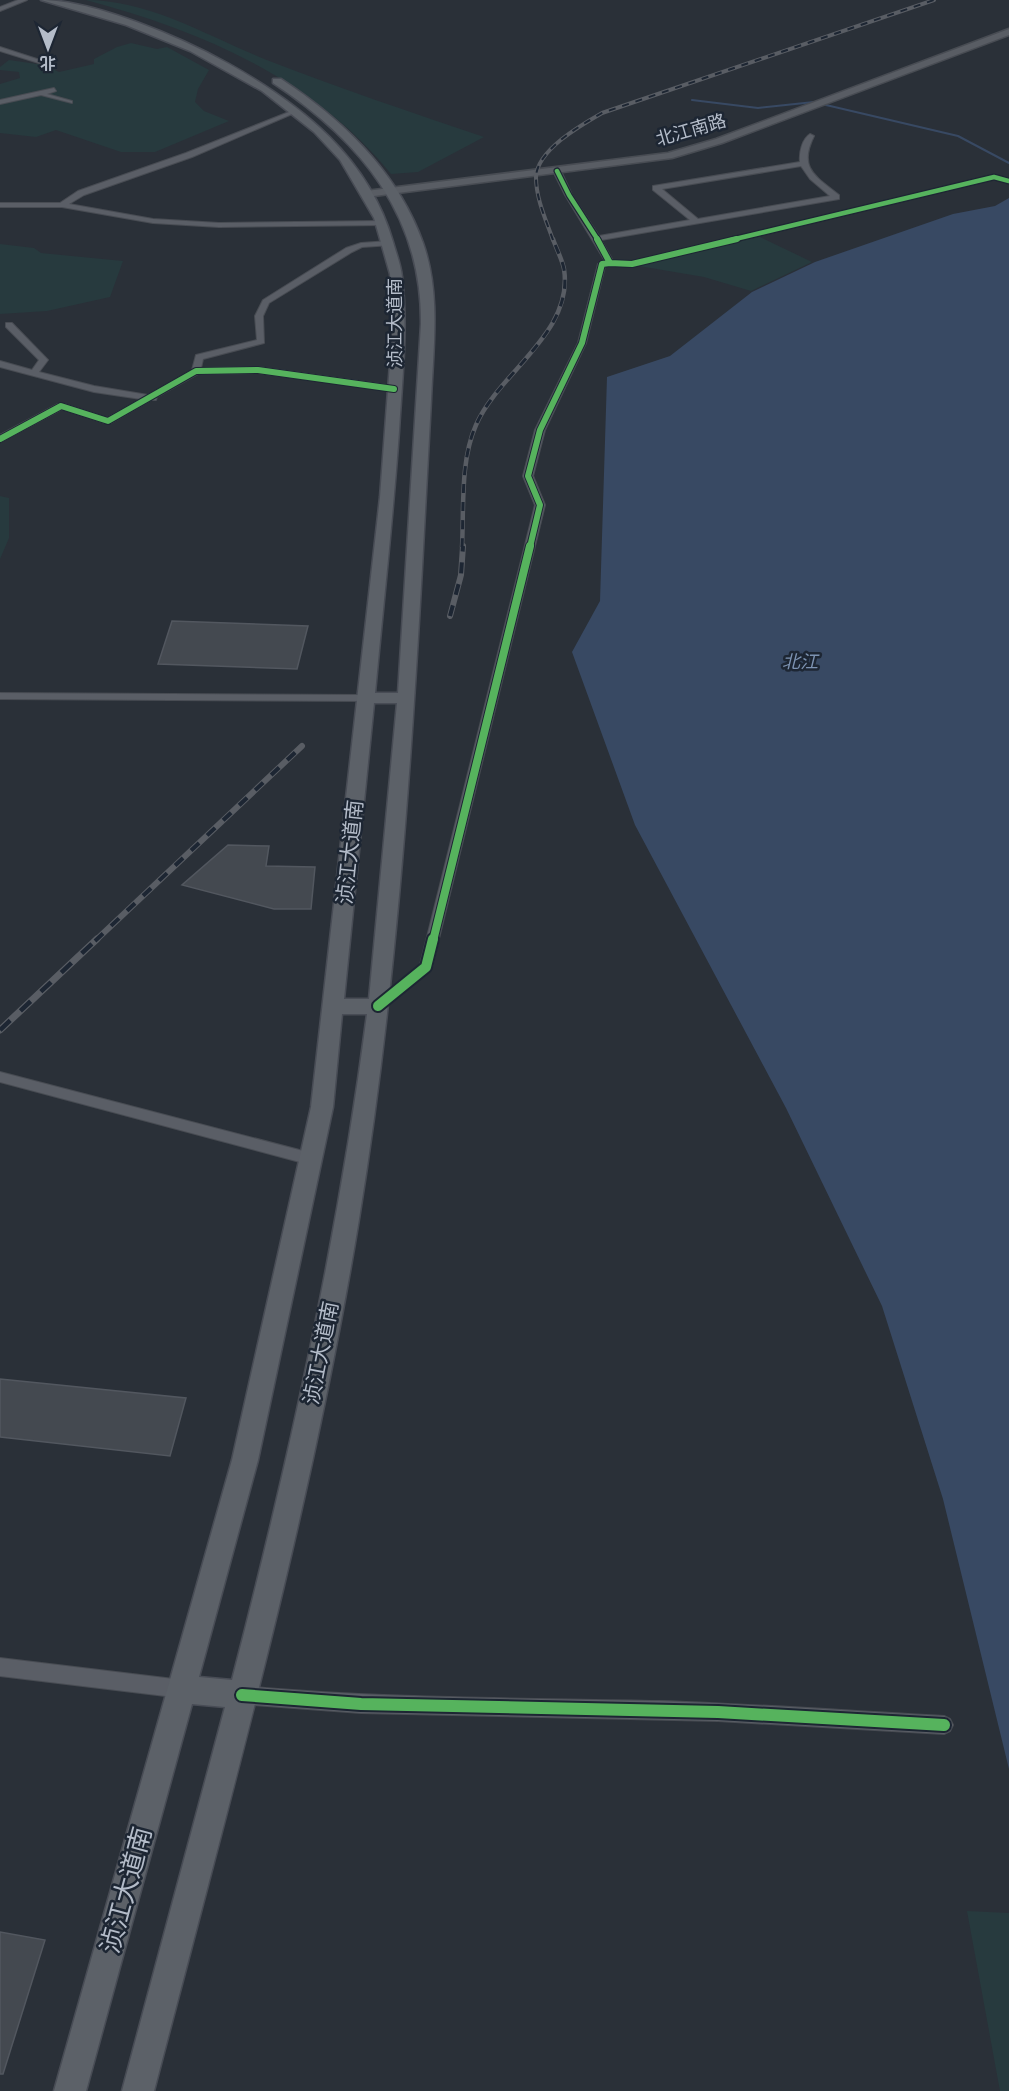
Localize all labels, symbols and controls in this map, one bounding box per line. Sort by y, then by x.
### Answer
north arrow [18,18,78,78]
text: 北 [40,53,56,72]
street label: 北江南路 [653,110,728,150]
street label: 浈江大道南 [384,278,405,368]
water label: 北江 [782,651,820,672]
street label: 浈江大道南 [333,799,367,905]
street label: 浈江大道南 [299,1299,343,1407]
street label: 浈江大道南 [95,1823,157,1957]

